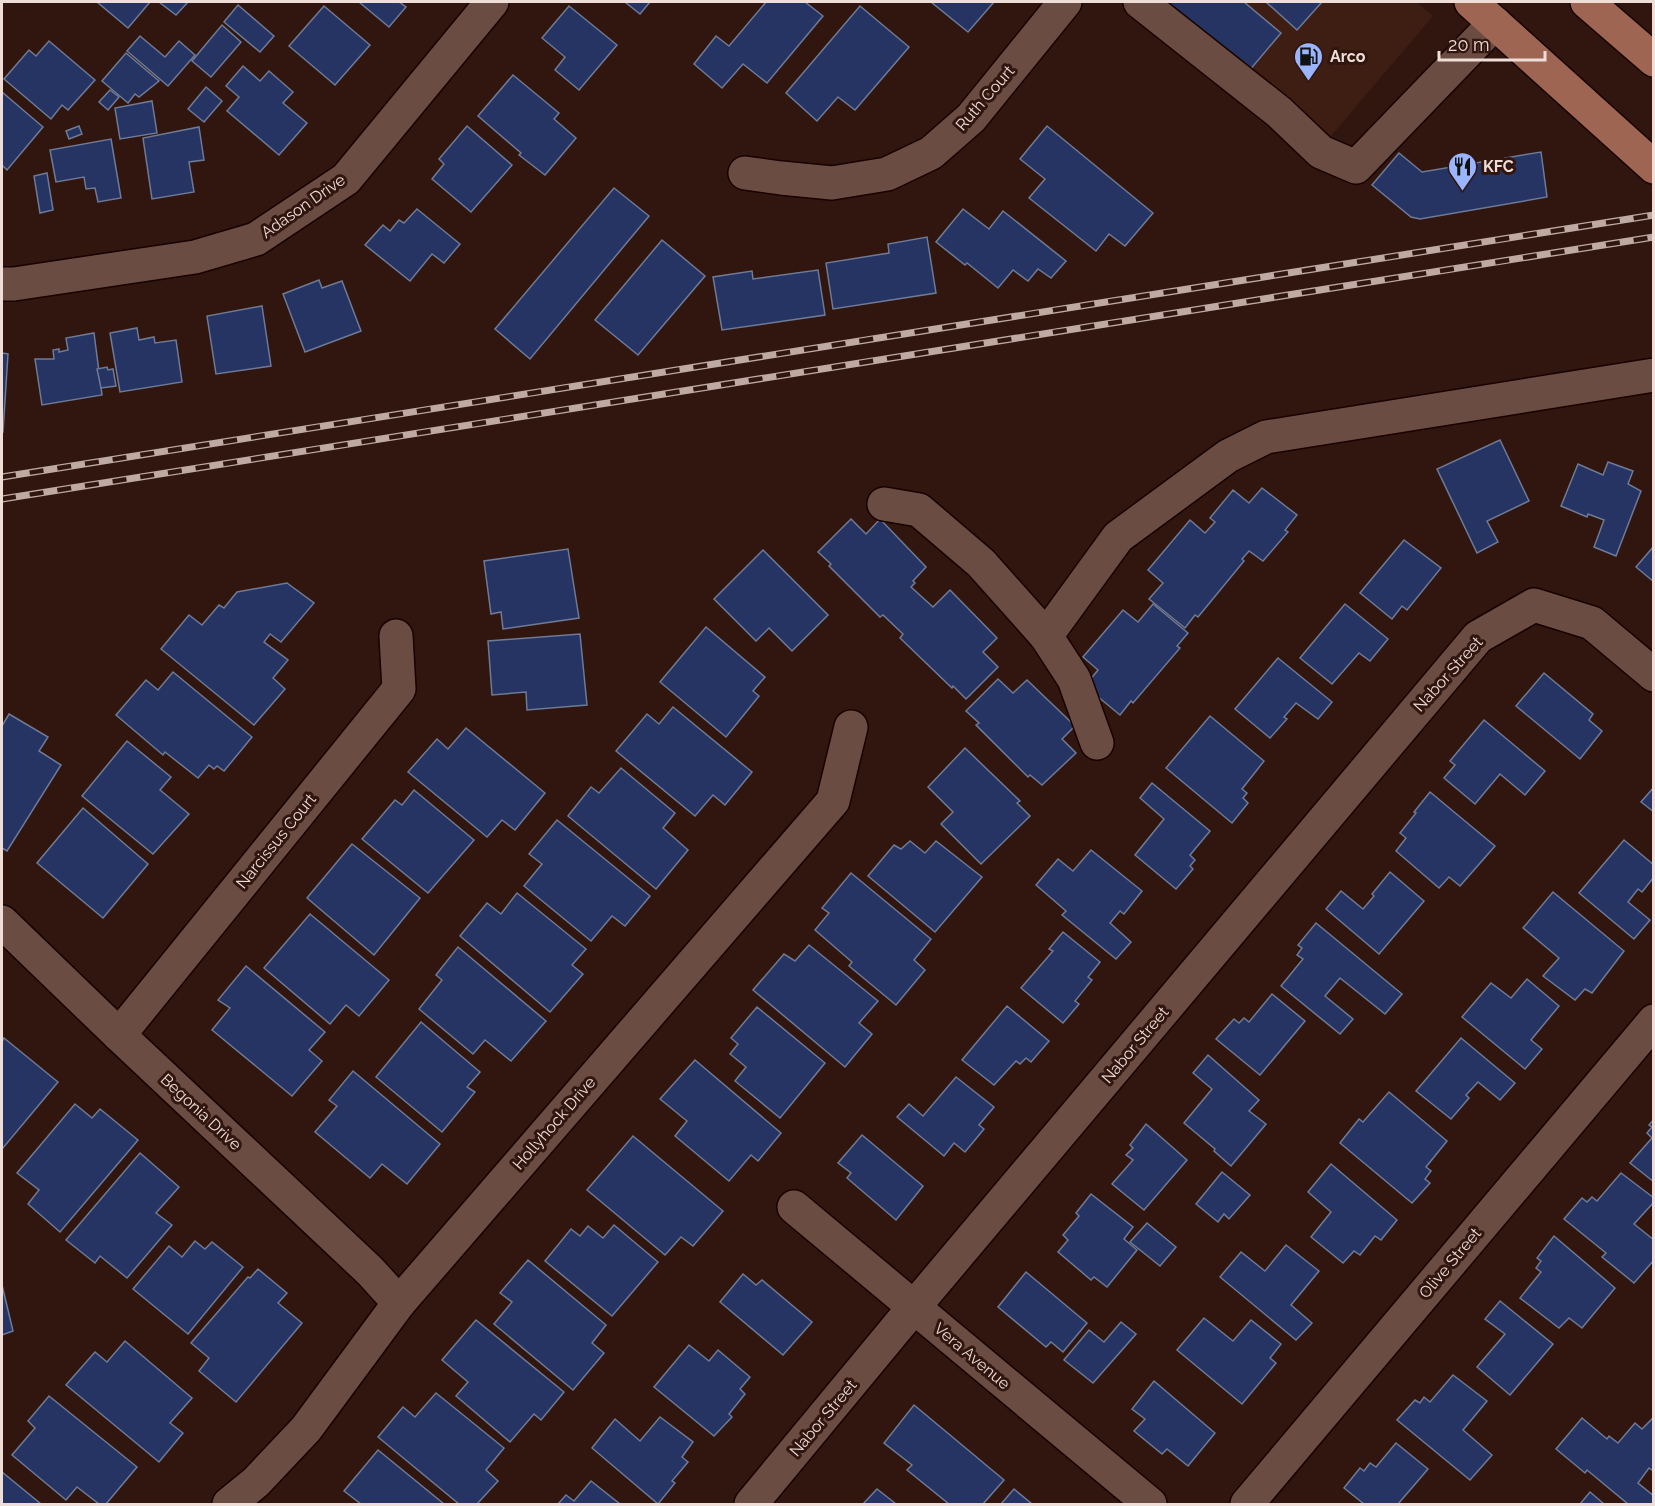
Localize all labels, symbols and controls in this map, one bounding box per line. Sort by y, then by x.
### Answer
scale bar [1439,24,1546,62]
text: 20 m [1448,34,1490,55]
fuel station icon: Arco [1293,40,1325,82]
place label: Arco [1330,47,1366,66]
street label: Ruth Court [952,61,1019,134]
restaurant icon: KFC [1446,150,1478,192]
place label: KFC [1483,157,1514,176]
street label: Adason Drive [257,170,349,242]
street label: Nabor Street [1409,632,1487,715]
street label: Narcissus Court [232,789,320,892]
street label: Nabor Street [1097,1002,1173,1087]
street label: Begonia Drive [157,1070,245,1154]
street label: Hollyhock Drive [509,1073,599,1173]
street label: Olive Street [1415,1223,1485,1302]
street label: Vera Avenue [930,1319,1014,1393]
street label: Nabor Street [785,1375,861,1460]

